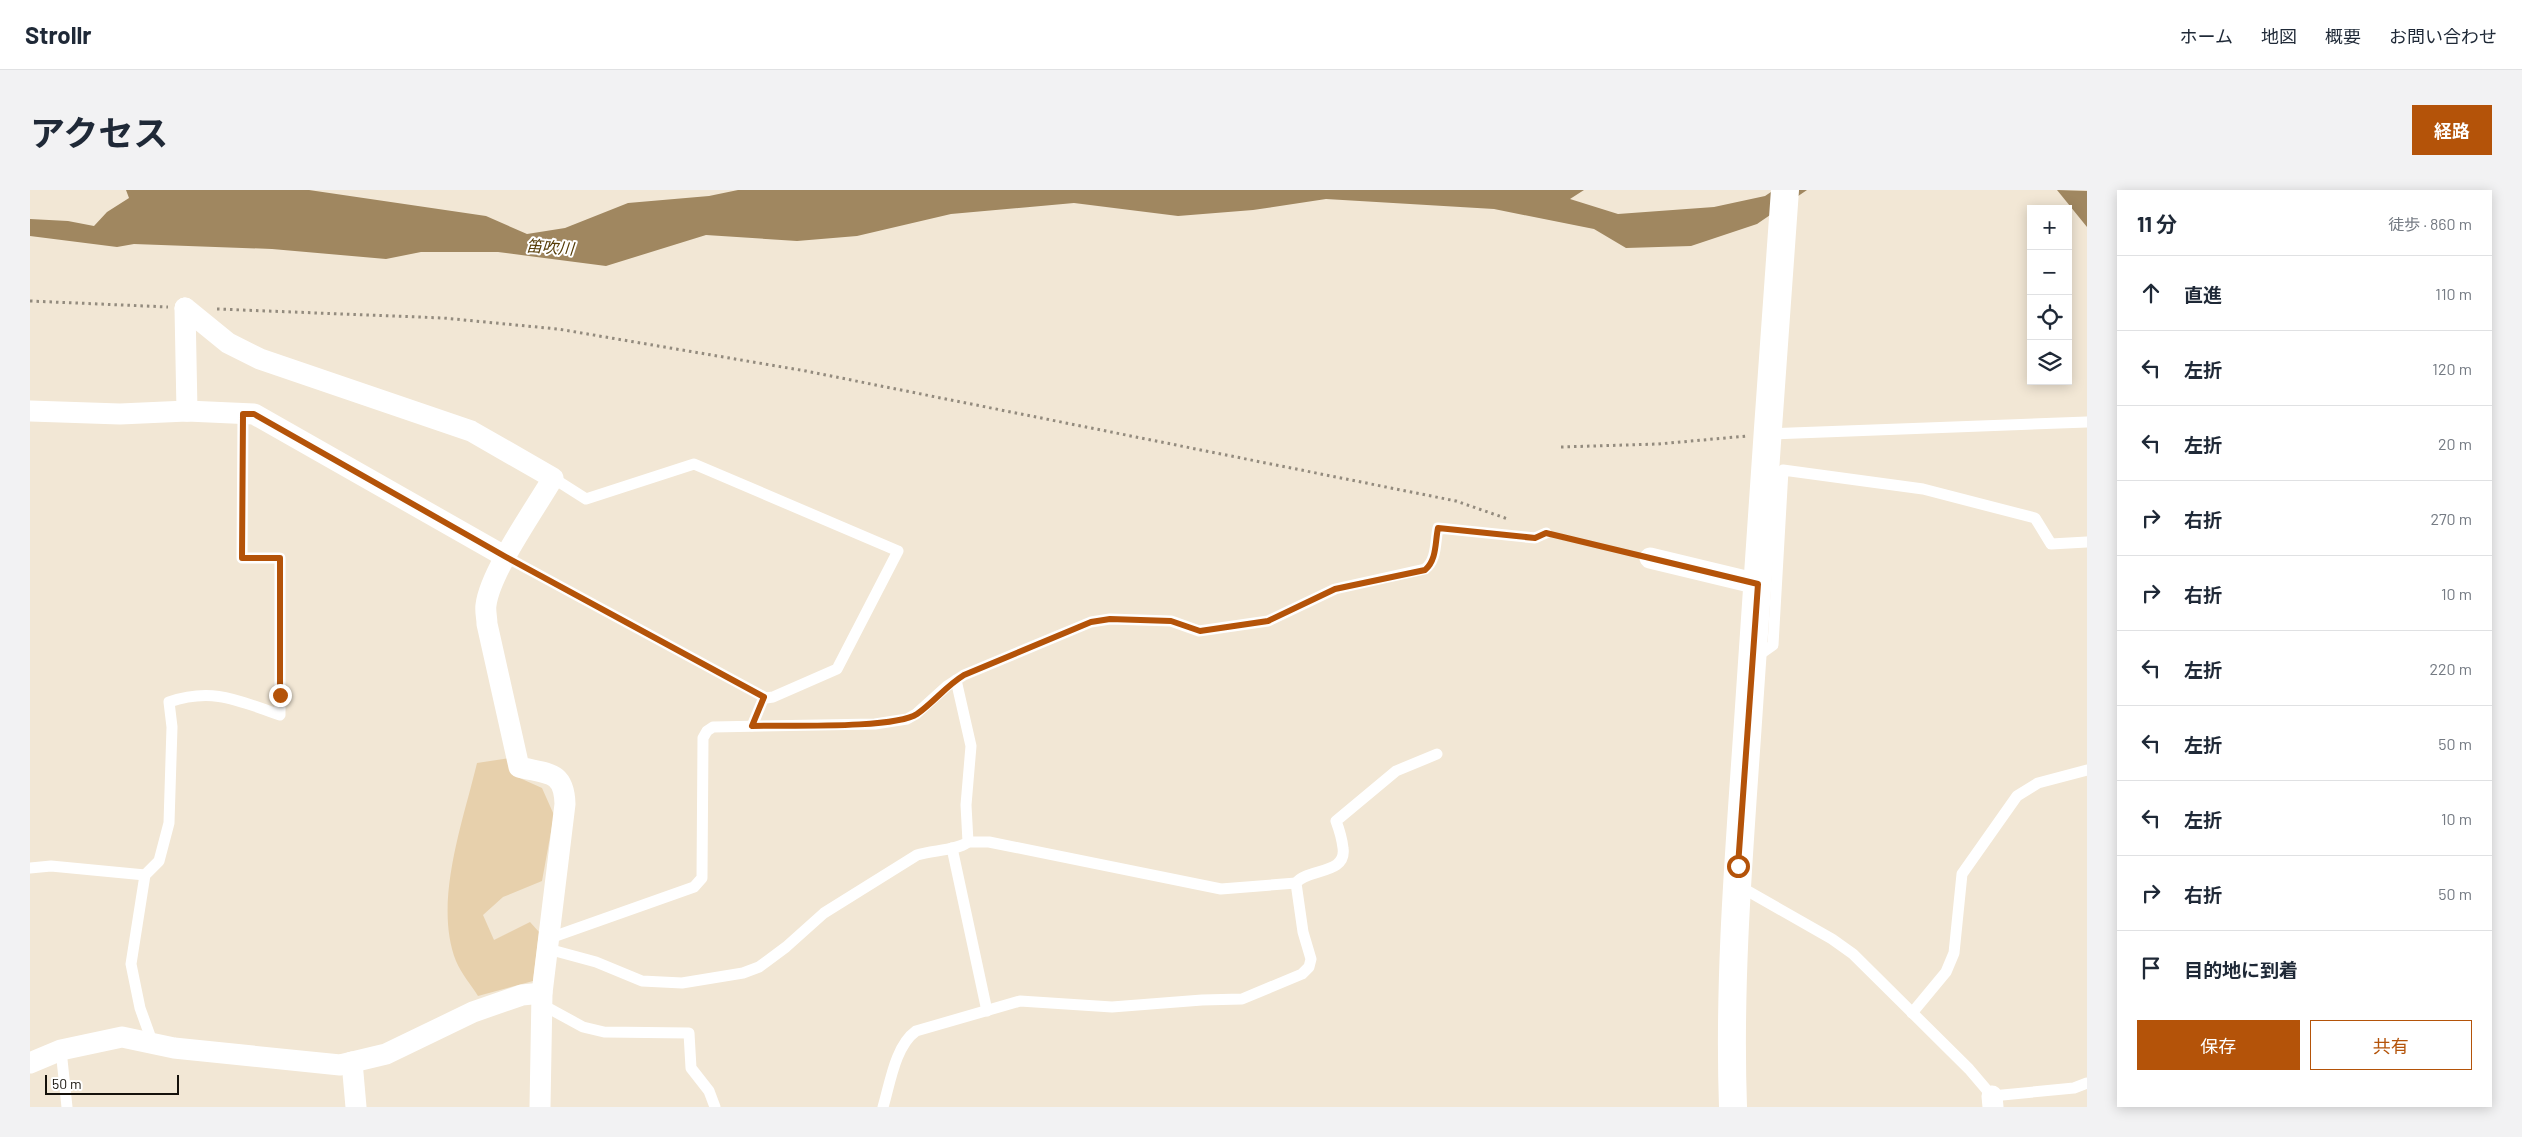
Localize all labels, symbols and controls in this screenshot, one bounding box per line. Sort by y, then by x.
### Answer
text: Strollr [25,20,92,49]
text: ホーム [2180,25,2233,47]
text: 地図 [2261,25,2297,47]
text: 概要 [2325,25,2361,47]
text: お問い合わせ [2389,25,2497,47]
button: 経路 [2412,105,2492,155]
text: アクセス [30,111,168,153]
map controls [2027,205,2072,385]
button: + [2027,205,2072,250]
text: 11 分 [2137,211,2177,236]
text: 徒歩 · 860 m [2388,214,2472,233]
water label: 笛吹川 [525,235,577,258]
button: − [2027,250,2072,295]
icon: ahead [2137,279,2165,307]
text: 直進 [2184,283,2222,306]
text: 110 m [2435,284,2472,303]
button: locate [2027,295,2072,340]
button: layers [2027,340,2072,385]
icon: left [2137,354,2165,382]
text: 左折 [2184,358,2222,381]
text: 120 m [2432,359,2472,378]
icon: left [2137,429,2165,457]
text: 左折 [2184,433,2222,456]
text: 20 m [2438,434,2472,453]
icon: right [2137,504,2165,532]
text: 右折 [2184,508,2222,531]
text: 270 m [2430,509,2472,528]
icon: right [2137,579,2165,607]
text: 右折 [2184,583,2222,606]
text: 10 m [2441,584,2472,603]
icon: left [2137,654,2165,682]
text: 左折 [2184,658,2222,681]
text: 220 m [2429,659,2472,678]
route end [269,684,292,707]
icon: left [2137,729,2165,757]
text: 左折 [2184,733,2222,756]
text: 50 m [2438,734,2472,753]
icon: left [2137,804,2165,832]
text: 左折 [2184,808,2222,831]
text: 10 m [2441,809,2472,828]
route start [1727,855,1750,878]
icon: right [2137,879,2165,907]
text: 右折 [2184,883,2222,906]
text: 50 m [2438,884,2472,903]
icon: arrive [2137,954,2165,982]
text: 目的地に到着 [2184,958,2298,981]
button: 保存 [2137,1020,2300,1070]
button: 共有 [2310,1020,2472,1070]
scale bar [45,1072,179,1095]
text: 50 m [52,1075,81,1092]

